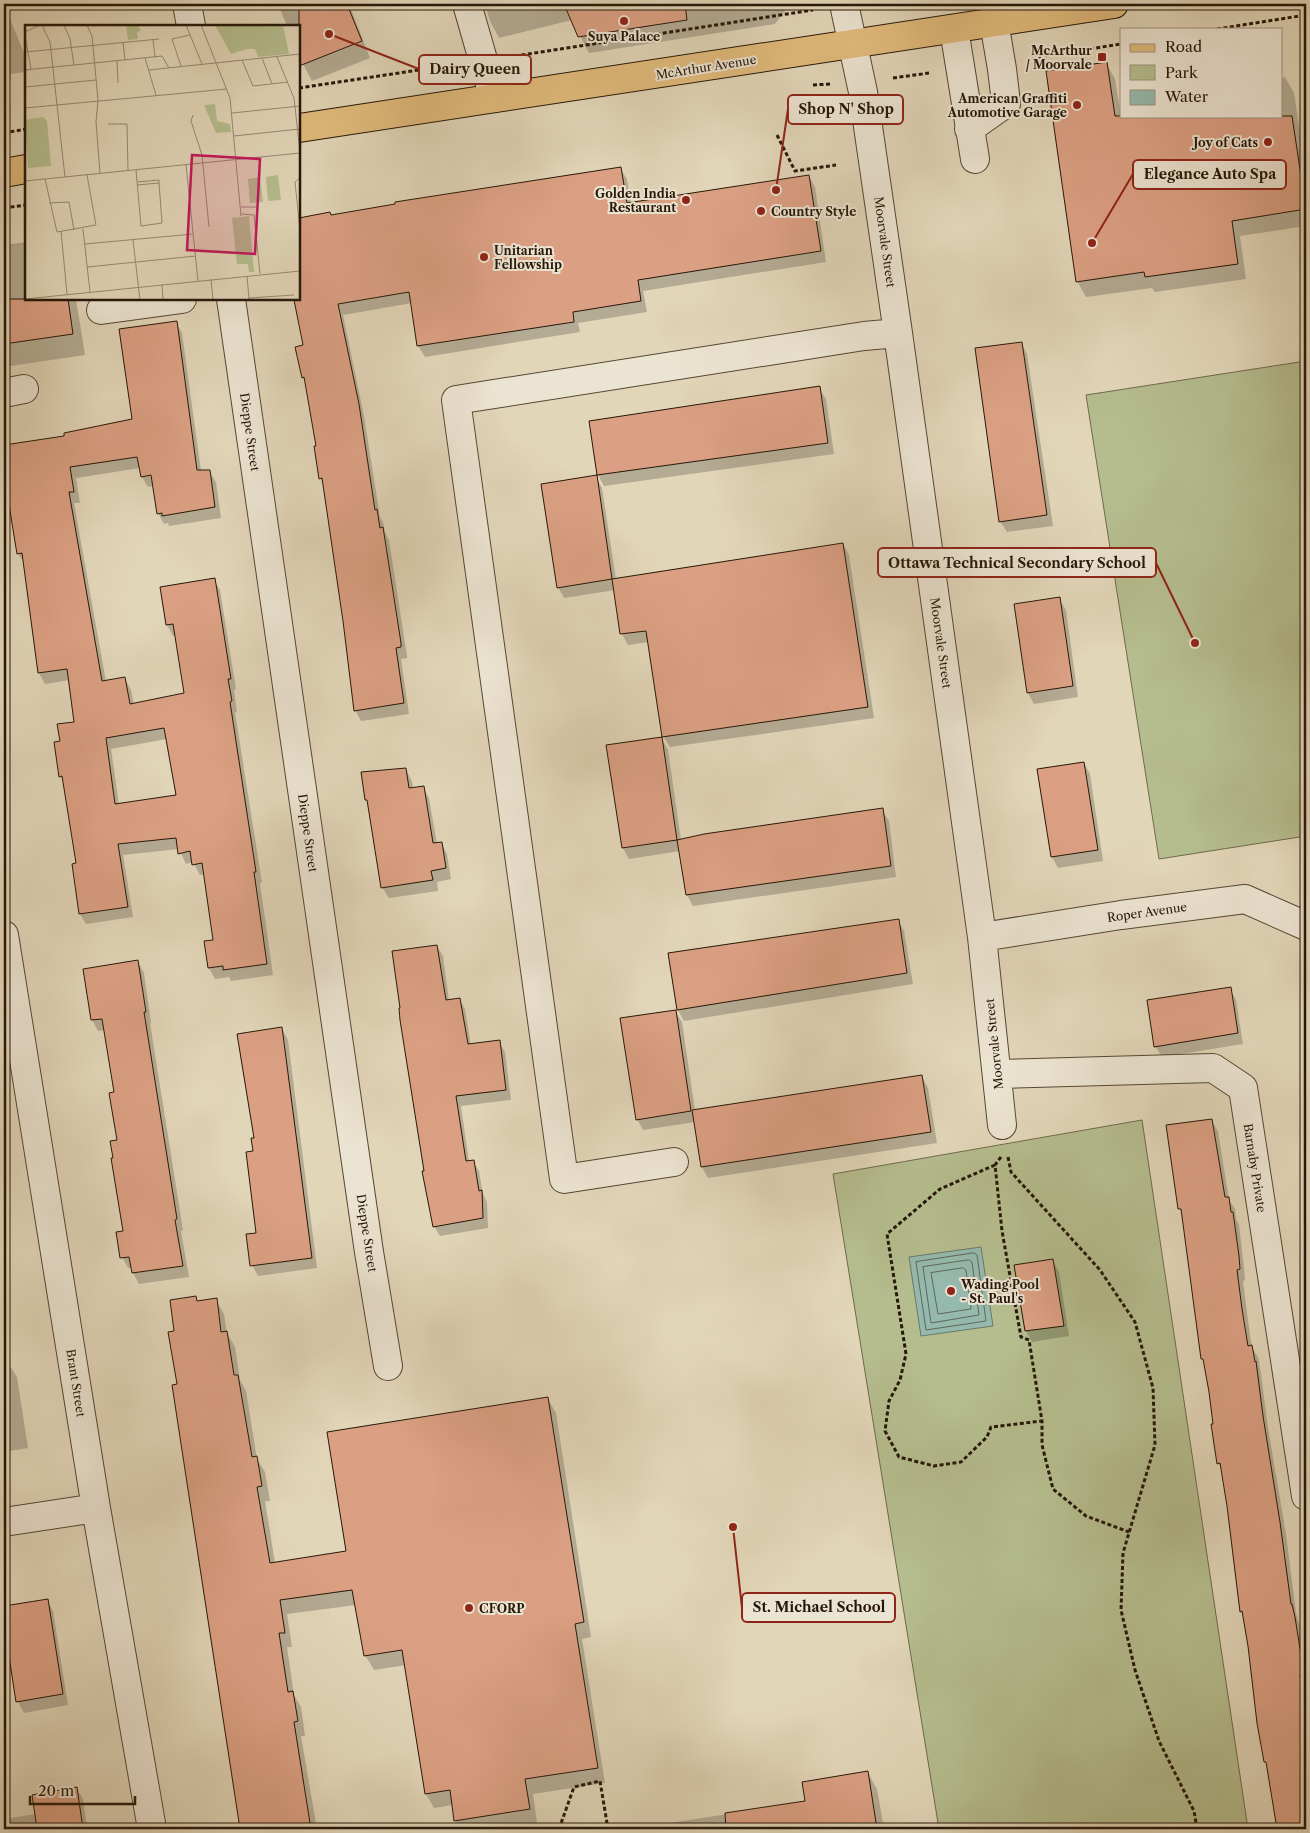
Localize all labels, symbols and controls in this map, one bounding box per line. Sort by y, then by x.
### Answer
marker: Suya Palace [618,15,630,27]
inset map [25,25,300,300]
legend [1120,28,1282,118]
place label: Suya Palace [588,29,660,44]
text: Road [1165,37,1202,56]
place label: McArthur / Moorvale [1025,43,1092,72]
marker: McArthur / Moorvale [1096,51,1108,63]
street label: McArthur Avenue [655,52,758,82]
callout: Dairy Queen [419,55,531,84]
text: Dairy Queen [429,60,521,78]
text: Park [1165,63,1199,82]
text: Water [1164,87,1209,106]
place label: American Graffiti Automotive Garage [947,91,1068,120]
callout: Shop N' Shop [788,95,903,124]
marker: American Graffiti Automotive Garage [1071,99,1083,111]
text: Shop N' Shop [798,100,894,118]
place label: Joy of Cats [1191,135,1258,150]
marker: Joy of Cats [1262,136,1274,148]
callout: Elegance Auto Spa [1133,160,1286,189]
text: Elegance Auto Spa [1144,165,1277,183]
place label: Golden India Restaurant [595,186,677,215]
marker: Golden India Restaurant [680,194,692,206]
street label: Moorvale Street [871,196,899,289]
place label: Country Style [771,204,856,219]
marker: Country Style [755,205,767,217]
place label: Unitarian Fellowship [494,243,562,272]
marker: Unitarian Fellowship [478,251,490,263]
street label: Dieppe Street [237,392,263,473]
callout: Ottawa Technical Secondary School [878,548,1156,577]
text: Ottawa Technical Secondary School [888,554,1146,572]
street label: Moorvale Street [927,597,955,690]
street label: Dieppe Street [295,793,321,874]
street label: Roper Avenue [1106,899,1188,925]
street label: Moorvale Street [982,997,1006,1090]
street label: Barnaby Private [1241,1122,1269,1214]
street label: Dieppe Street [353,1193,381,1274]
place label: Wading Pool - St. Paul's [960,1277,1039,1306]
marker: Wading Pool - St. Paul's [945,1285,957,1297]
street label: Brant Street [63,1348,89,1419]
callout: St. Michael School [742,1593,895,1622]
text: St. Michael School [752,1598,886,1616]
place label: CFORP [479,1601,524,1616]
marker: CFORP [463,1602,475,1614]
scale bar [30,1773,135,1805]
text: 20 m [38,1781,74,1800]

